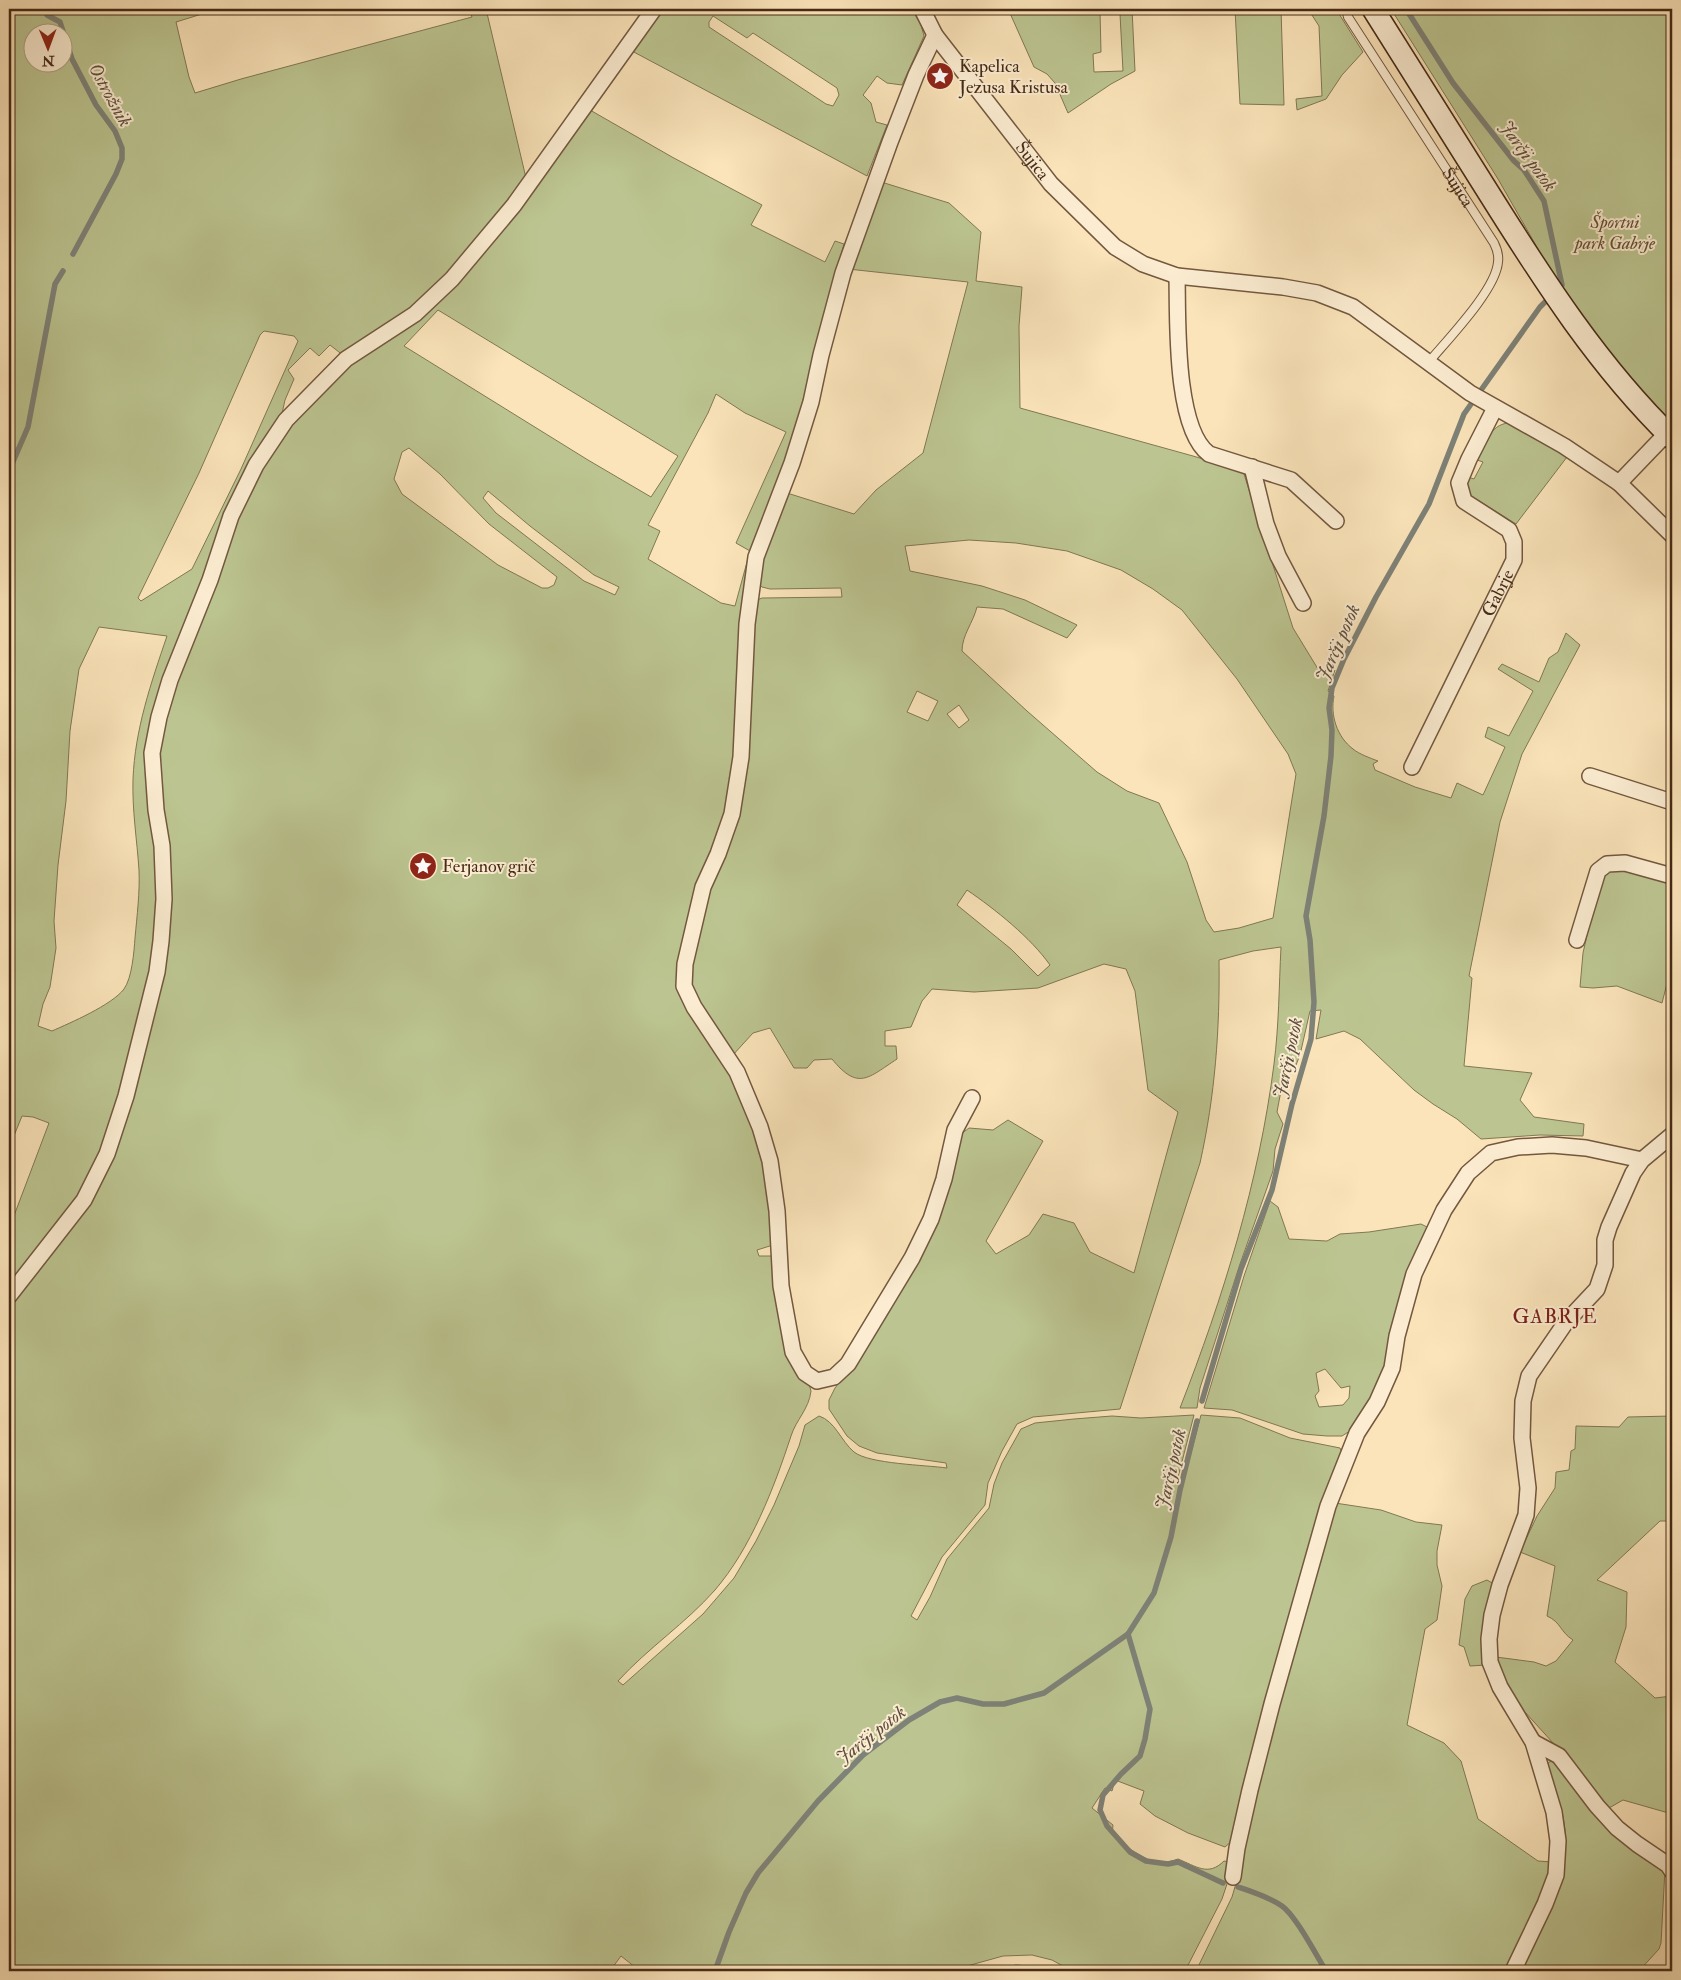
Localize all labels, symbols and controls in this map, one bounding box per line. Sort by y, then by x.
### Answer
north arrow [22,22,72,72]
text: N [41,52,56,69]
place label: Kapelica Jezusa Kristusa [958,55,1068,99]
water label: Ostrožnik [83,59,137,131]
place icon: Kapelica Jezusa Kristusa [925,61,955,91]
water label: Jarčji potok [1494,116,1562,196]
street label: Šujica [1010,136,1055,185]
street label: Šujica [1437,163,1480,212]
park label: Športni park Gabrje [1572,211,1656,255]
street label: Gabrje [1476,565,1519,620]
water label: Jarčji potok [1310,600,1366,685]
place icon: Ferjanov grič [408,851,438,881]
place label: Ferjanov grič [442,855,535,878]
water label: Jarčji potok [1268,1015,1308,1101]
district label: GABRJE [1512,1304,1598,1329]
water label: Jarčji potok [1150,1426,1192,1512]
water label: Jarčji potok [831,1700,911,1770]

